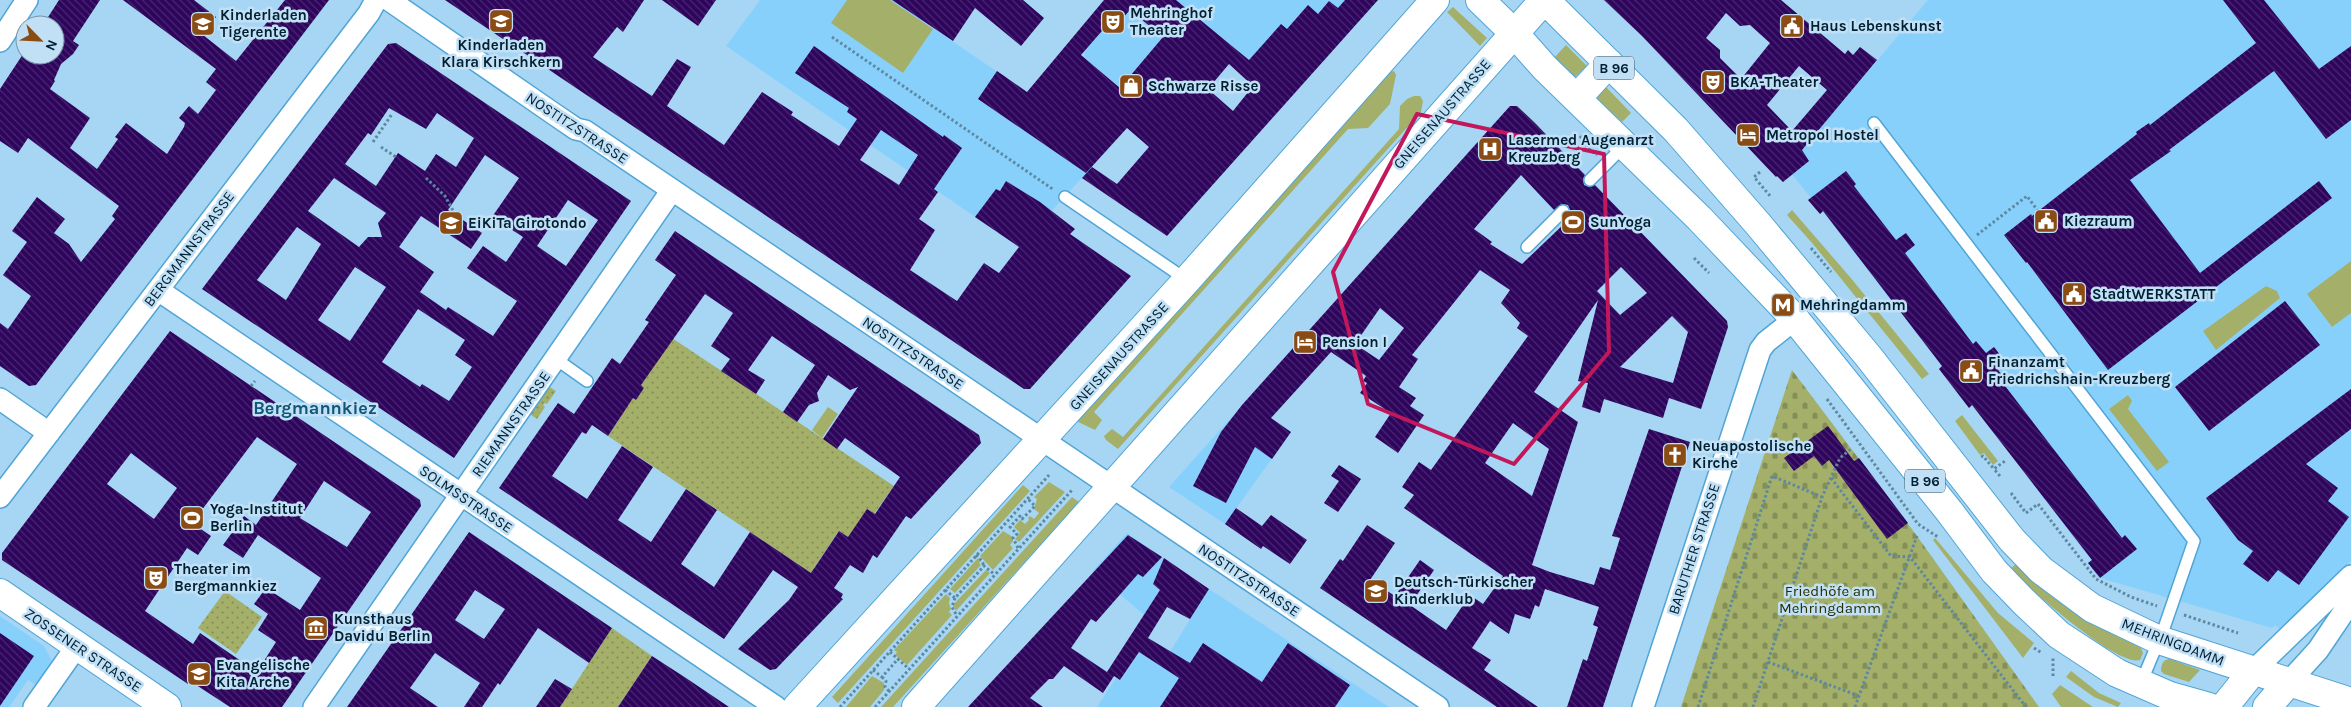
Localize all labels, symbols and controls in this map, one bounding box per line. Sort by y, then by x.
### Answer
place label: Mehringhof Theater [1130,4,1213,39]
place label: Kinderladen Tigerente [220,6,307,41]
school or university icon: Kinderladen Klara Kirschkern [488,8,514,34]
theatre icon: Mehringhof Theater [1100,9,1126,35]
school or university icon: Kinderladen Tigerente [190,11,216,37]
public building icon: Haus Lebenskunst [1779,13,1805,39]
north arrow [15,15,65,65]
place label: Haus Lebenskunst [1810,17,1942,35]
place label: Kinderladen Klara Kirschkern [441,36,561,71]
text: N [42,37,61,53]
street label: GNEISENAUSTRASSE [1389,55,1495,173]
road number: B 96 [1594,56,1634,80]
theatre icon: BKA-Theater [1700,69,1726,95]
shop icon: Schwarze Risse [1118,73,1144,99]
place label: BKA-Theater [1730,73,1818,91]
place label: Schwarze Risse [1148,77,1258,95]
street label: NOSTITZSTRASSE [523,88,631,168]
hotel icon: Metropol Hostel [1735,122,1761,148]
place label: Metropol Hostel [1766,126,1879,144]
place label: Lasermed Augenarzt Kreuzberg [1508,131,1654,166]
hospital icon: Lasermed Augenarzt Kreuzberg [1477,136,1503,162]
street label: BERGMANNSTRASSE [140,188,238,310]
public building icon: Kiezraum [2033,208,2059,234]
sports icon: SunYoga [1560,209,1586,235]
school or university icon: EiKiTa Girotondo [438,210,464,236]
place label: Kiezraum [2064,212,2132,230]
place label: SunYoga [1590,213,1651,231]
place label: EiKiTa Girotondo [468,214,586,232]
public building icon: StadtWERKSTATT [2061,281,2087,307]
place label: StadtWERKSTATT [2092,285,2215,303]
metro station icon: Mehringdamm [1770,292,1796,318]
place label: Mehringdamm [1800,296,1906,314]
street label: GNEISENAUSTRASSE [1066,298,1172,414]
street label: NOSTITZSTRASSE [859,313,967,393]
hotel icon: Pension I [1292,329,1318,355]
place label: Pension I [1322,333,1387,351]
place label: Finanzamt Friedrichshain-Kreuzberg [1988,353,2171,388]
public building icon: Finanzamt Friedrichshain-Kreuzberg [1958,358,1984,384]
street label: RIEMANNSTRASSE [468,368,554,480]
district label: Bergmannkiez [253,397,377,419]
place label: Neuapostolische Kirche [1692,437,1812,472]
church icon: Neuapostolische Kirche [1662,442,1688,468]
street label: SOLMSSTRASSE [416,461,516,537]
road number: B 96 [1905,470,1945,492]
street label: BARUTHER STRASSE [1664,481,1724,617]
place label: Yoga-Institut Berlin [210,500,303,535]
sports icon: Yoga-Institut Berlin [179,505,205,531]
street label: NOSTITZSTRASSE [1195,540,1303,620]
place label: Theater im Bergmannkiez [174,560,277,595]
theatre icon: Theater im Bergmannkiez [143,565,169,591]
place label: Deutsch-Türkischer Kinderklub [1394,573,1533,608]
school or university icon: Deutsch-Türkischer Kinderklub [1363,578,1389,604]
park label: Friedhöfe am Mehringdamm [1779,582,1881,617]
street label: ZOSSENER STRASSE [21,604,145,696]
place label: Kunsthaus Davidu Berlin [334,610,431,645]
street label: MEHRINGDAMM [2119,614,2227,670]
museum icon: Kunsthaus Davidu Berlin [303,615,329,641]
place label: Evangelische Kita Arche [216,656,310,691]
school or university icon: Evangelische Kita Arche [186,661,212,687]

